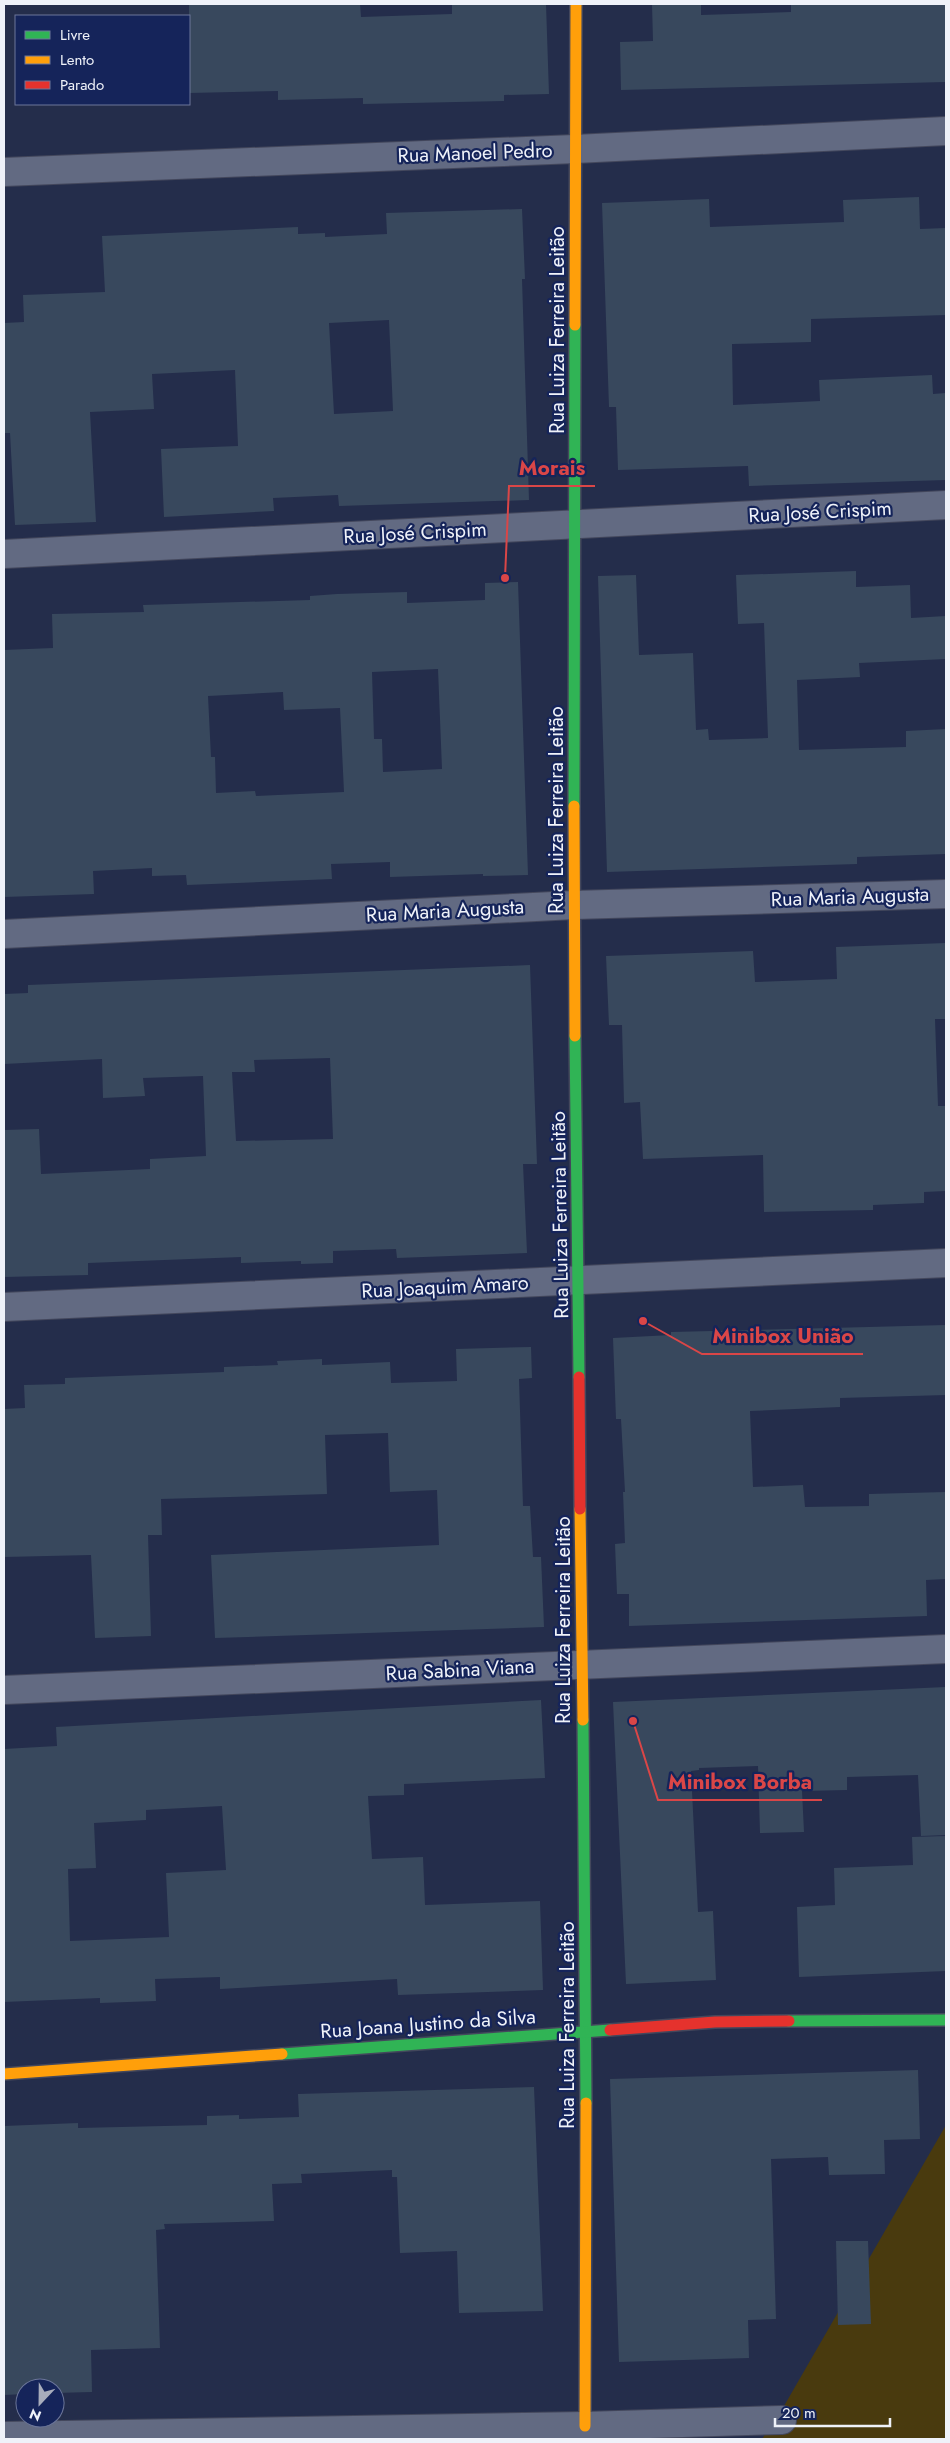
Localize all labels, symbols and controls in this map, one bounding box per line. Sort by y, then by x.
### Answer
legend [15,15,190,105]
text: Livre [60,24,90,46]
text: Lento [60,49,94,71]
text: Parado [60,74,104,96]
street label: Rua Manoel Pedro [397,136,553,170]
street label: Rua Luiza Ferreira Leitão [543,226,572,434]
callout: Morais [509,450,595,486]
text: Morais [519,453,586,483]
street label: Rua José Crispim [748,494,892,530]
street label: Rua José Crispim [343,515,487,551]
street label: Rua Luiza Ferreira Leitão [542,706,571,914]
street label: Rua Maria Augusta [770,880,930,914]
street label: Rua Maria Augusta [365,892,525,930]
street label: Rua Luiza Ferreira Leitão [544,1111,576,1319]
street label: Rua Joaquim Amaro [361,1268,529,1306]
callout: Minibox União [702,1318,863,1354]
text: Minibox União [712,1321,854,1351]
street label: Rua Luiza Ferreira Leitão [549,1516,578,1724]
street label: Rua Sabina Viana [385,1652,535,1688]
callout: Minibox Borba [658,1764,822,1800]
text: Minibox Borba [668,1767,812,1797]
street label: Rua Luiza Ferreira Leitão [553,1921,582,2129]
street label: Rua Joana Justino da Silva [319,2002,537,2046]
north arrow [15,2378,65,2428]
scale bar [775,2396,890,2428]
text: 20 m [782,2402,816,2424]
text: N [26,2404,44,2426]

